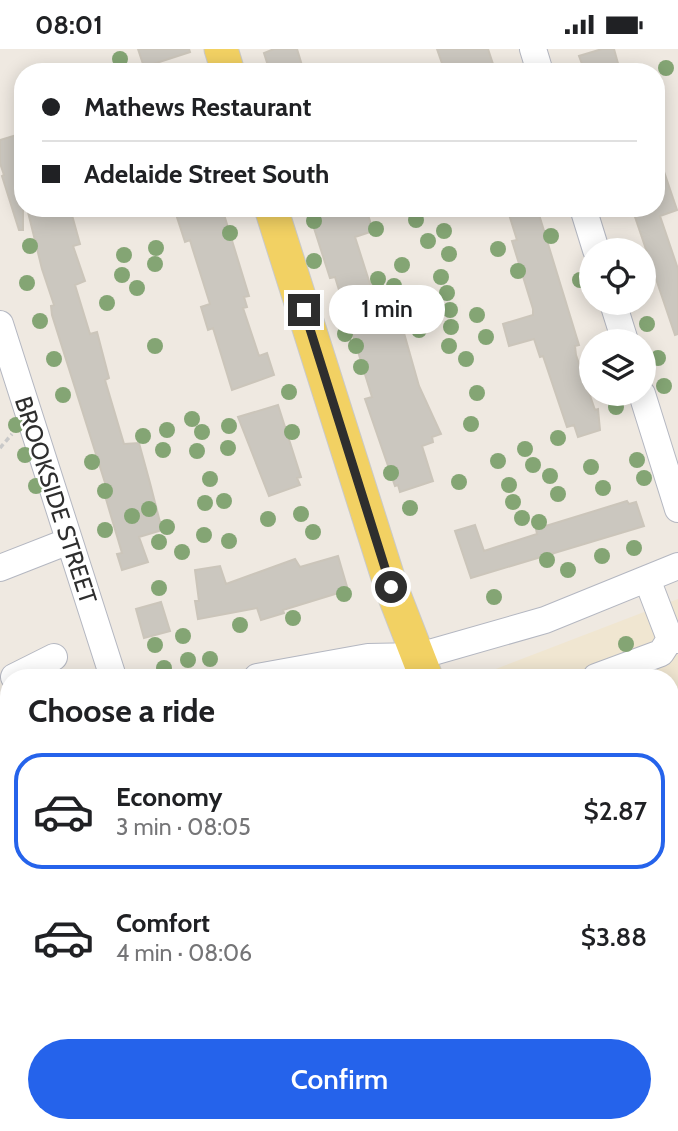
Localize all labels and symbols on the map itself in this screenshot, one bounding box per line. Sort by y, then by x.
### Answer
callout: 1 min [328,285,444,335]
route end [288,294,320,326]
street label: BROOKSIDE STREET [9,393,103,607]
route start [375,571,407,603]

